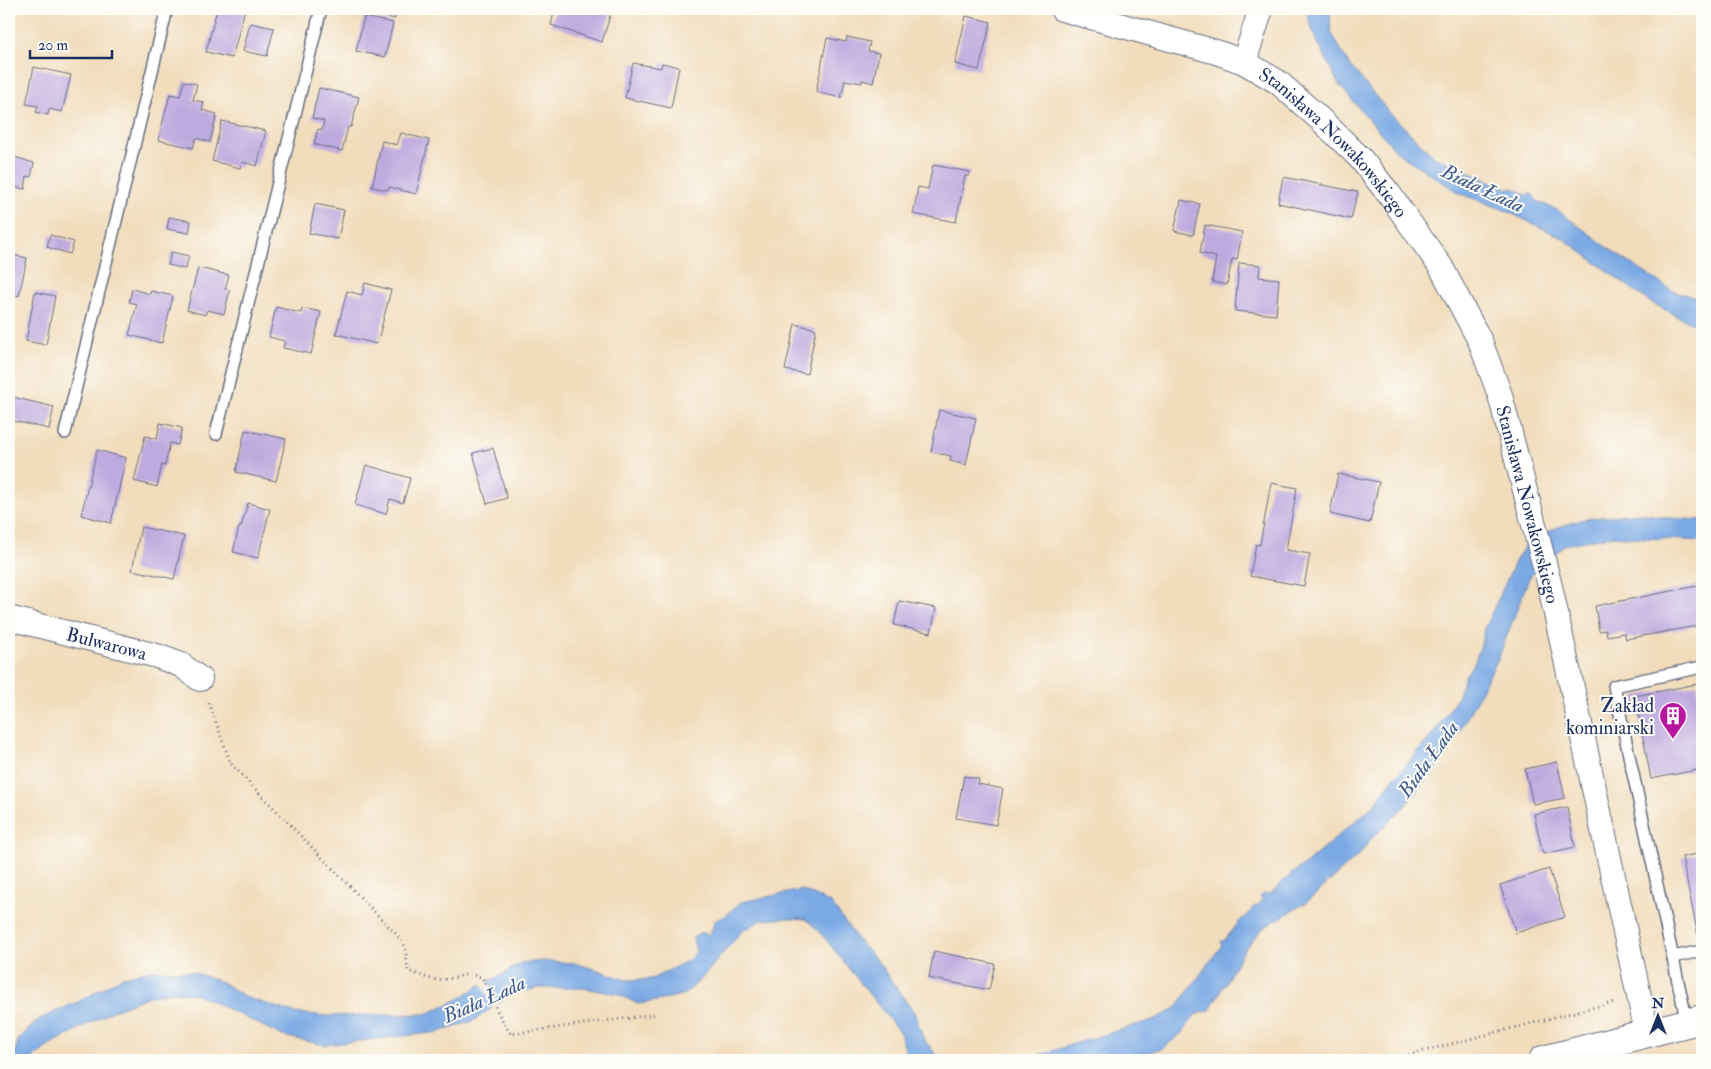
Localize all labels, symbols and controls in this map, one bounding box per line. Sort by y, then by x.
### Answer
scale bar [30,28,112,60]
text: 20 m [38,36,68,55]
street label: Stanisława Nowakowskiego [1254,62,1413,222]
water label: Biała Łada [1437,158,1528,218]
street label: Stanisława Nowakowskiego [1490,403,1564,606]
street label: Bulwarowa [64,622,149,666]
place label: Zakład kominiarski [1566,694,1655,740]
building icon: Zakład kominiarski [1658,701,1688,740]
water label: Biała Łada [1392,716,1464,803]
water label: Biała Łada [438,970,529,1029]
north arrow [1634,992,1684,1042]
text: N [1651,995,1665,1012]

